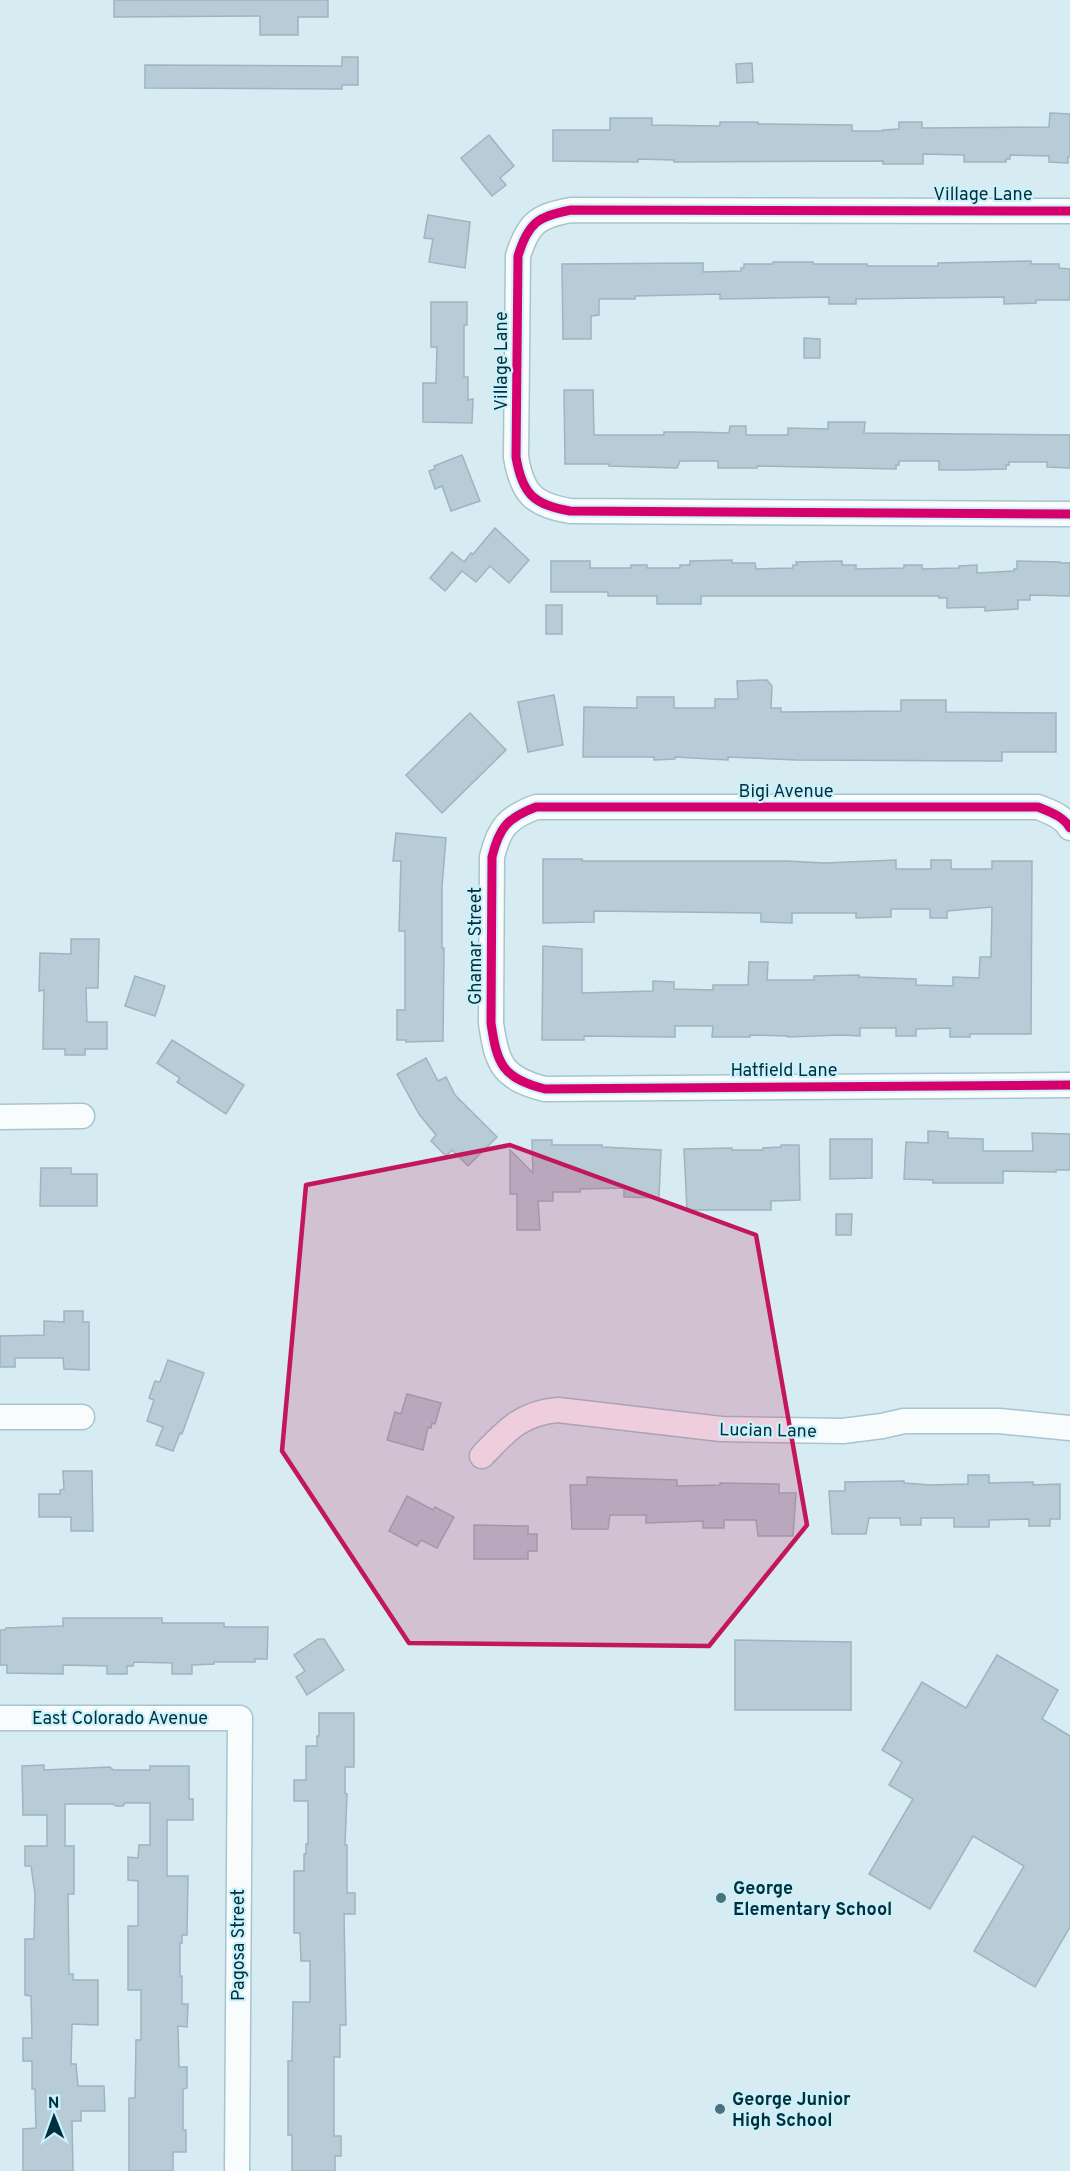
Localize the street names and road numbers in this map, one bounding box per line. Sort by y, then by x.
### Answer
street label: Village Lane [933,184,1033,207]
street label: Village Lane [491,311,514,411]
street label: Bigi Avenue [739,781,833,804]
street label: Ghamar Street [465,887,488,1005]
street label: Hatfield Lane [730,1060,838,1083]
street label: Lucian Lane [719,1419,817,1444]
street label: East Colorado Avenue [32,1708,208,1731]
street label: Pagosa Street [228,1889,251,2001]

